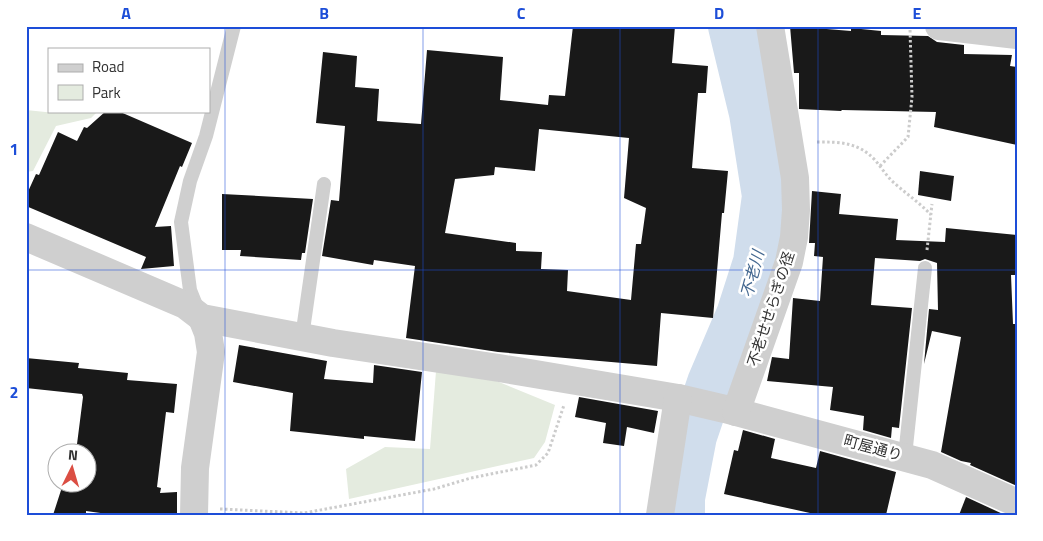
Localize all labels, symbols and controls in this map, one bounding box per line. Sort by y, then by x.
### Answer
text: A [121,1,131,25]
text: B [319,1,329,25]
text: C [517,1,526,25]
text: D [714,1,724,25]
text: E [913,1,922,25]
legend [48,48,210,112]
text: Road [92,55,124,78]
text: Park [92,81,121,104]
text: 1 [10,137,18,161]
water label: 不老川 [734,246,770,300]
street label: 不老せせらぎの径 [741,248,800,369]
text: 2 [10,380,18,404]
street label: 町屋通り [841,429,905,466]
north arrow [48,444,98,494]
text: N [67,444,79,465]

